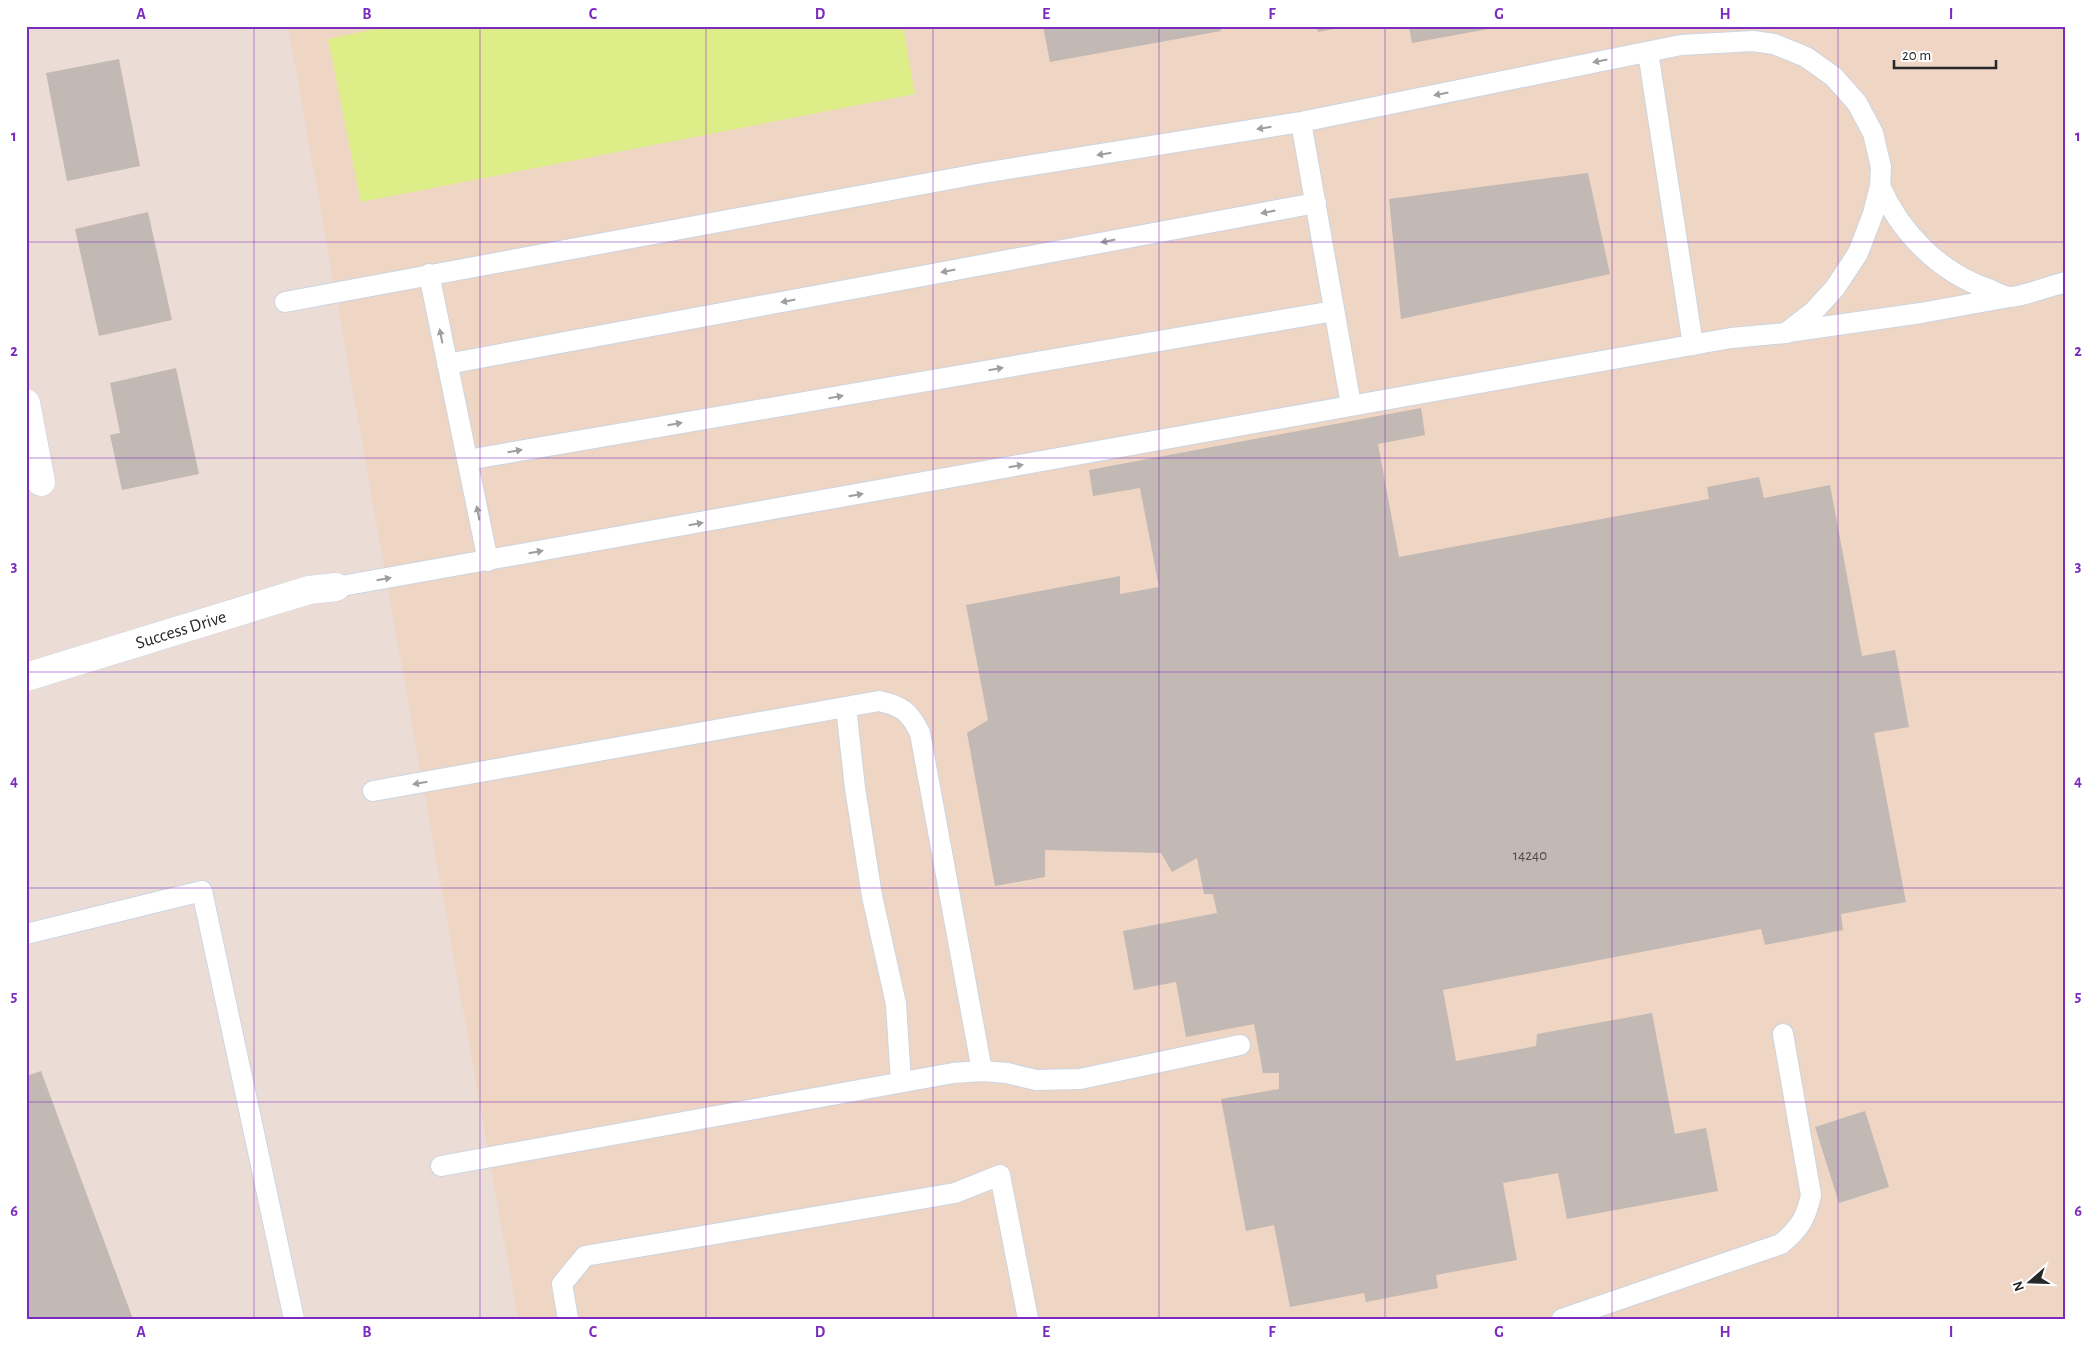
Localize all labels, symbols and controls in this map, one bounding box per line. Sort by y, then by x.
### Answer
text: A [136,6,146,22]
text: B [362,6,372,22]
text: C [589,6,598,22]
text: D [815,6,826,22]
text: E [1042,6,1050,22]
text: F [1268,6,1276,22]
text: G [1494,6,1504,22]
text: H [1719,6,1731,22]
text: I [1949,6,1953,22]
scale bar [1894,38,1997,70]
text: 20 m [1902,48,1931,63]
one-way arrow [1592,58,1608,66]
one-way arrow [1433,90,1449,98]
one-way arrow [1256,124,1272,132]
text: 1 [11,128,17,144]
text: 1 [2075,128,2081,144]
one-way arrow [1096,150,1112,158]
one-way arrow [1259,208,1275,216]
one-way arrow [1100,238,1116,246]
one-way arrow [941,267,956,275]
one-way arrow [780,297,796,305]
one-way arrow [437,328,445,344]
text: 2 [10,343,18,359]
text: 2 [2074,343,2082,359]
one-way arrow [988,365,1004,373]
one-way arrow [828,392,844,400]
one-way arrow [668,420,684,428]
one-way arrow [508,447,524,455]
one-way arrow [1008,462,1024,470]
one-way arrow [848,491,864,499]
one-way arrow [474,505,482,520]
one-way arrow [688,519,704,527]
one-way arrow [528,548,544,556]
text: 3 [11,558,18,574]
text: 3 [2075,558,2082,574]
one-way arrow [377,574,393,582]
street label: Success Drive [134,608,229,653]
text: 4 [10,773,18,789]
text: 4 [2074,773,2082,789]
one-way arrow [412,779,428,787]
house number: 14240 [1513,848,1547,863]
text: 5 [11,988,18,1004]
text: 5 [2075,988,2082,1004]
text: 6 [10,1203,18,1219]
text: 6 [2074,1203,2082,1219]
north arrow [2004,1258,2054,1308]
text: N [2010,1279,2027,1293]
text: A [136,1324,146,1340]
text: B [362,1324,372,1340]
text: C [589,1324,598,1340]
text: D [815,1324,826,1340]
text: E [1042,1324,1050,1340]
text: F [1268,1324,1276,1340]
text: G [1494,1324,1504,1340]
text: H [1719,1324,1731,1340]
text: I [1949,1324,1953,1340]

